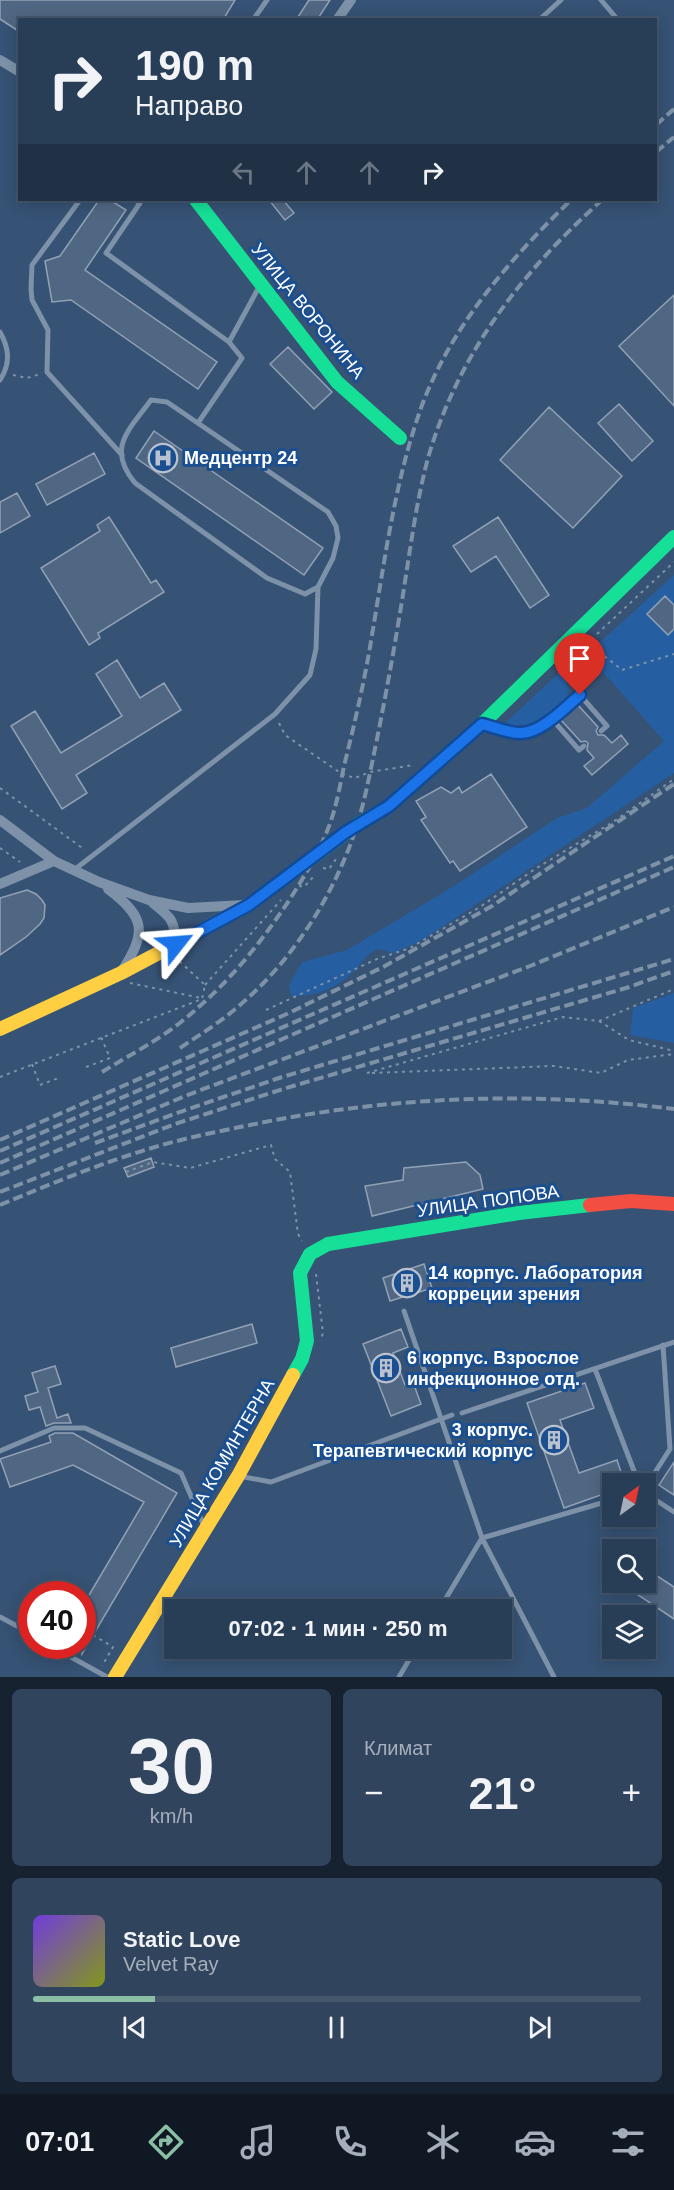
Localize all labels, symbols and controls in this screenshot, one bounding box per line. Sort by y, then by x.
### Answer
icon: right [36,42,114,120]
text: 190 m [135,42,254,89]
text: Направо [135,91,243,121]
icon: left [227,156,260,189]
icon: ahead [290,156,323,189]
icon: ahead [353,156,386,189]
icon: right [416,156,449,189]
street label: УЛИЦА ВОРОНИНА [247,239,369,383]
hospital icon: Медцентр 24 [147,442,179,474]
place label: Медцентр 24 [184,448,297,468]
pin [554,633,605,695]
icon: arrive [563,642,596,675]
position arrow [144,912,208,976]
street label: УЛИЦА ПОПОВА [416,1181,560,1221]
place label: 14 корпус. Лаборатория корреции зрения [428,1263,643,1304]
building icon: 14 корпус. Лаборатория корреции зрения [391,1267,423,1299]
place label: 6 корпус. Взрослое инфекционное отд. [407,1348,580,1389]
building icon: 6 корпус. Взрослое инфекционное отд. [370,1352,402,1384]
street label: УЛИЦА КОМИНТЕРНА [166,1375,278,1551]
place label: 3 корпус. Терапевтический корпус [313,1420,533,1461]
building icon: 3 корпус. Терапевтический корпус [538,1424,570,1456]
north arrow [602,1473,656,1527]
map controls [602,1473,656,1659]
button: search [602,1539,656,1593]
speed limit sign: 40 [18,1581,96,1659]
button: layers [602,1605,656,1659]
text: 07:02 · 1 мин · 250 m [228,1616,448,1641]
text: 30 [128,1722,215,1810]
text: Климат [364,1737,432,1759]
text: 21° [468,1768,537,1819]
text: − [364,1774,383,1811]
text: + [622,1774,641,1811]
text: km/h [150,1805,193,1827]
text: Static Love [123,1927,240,1952]
text: Velvet Ray [123,1953,219,1975]
icon: previous [118,2011,151,2044]
icon: pause [320,2011,353,2044]
icon: next [523,2011,556,2044]
icon: directions [145,2121,187,2163]
icon: music [237,2121,279,2163]
icon: phone [329,2121,371,2163]
icon: climate [422,2121,464,2163]
icon: car [514,2121,556,2163]
icon: filters [607,2121,649,2163]
text: 07:01 [25,2127,94,2157]

